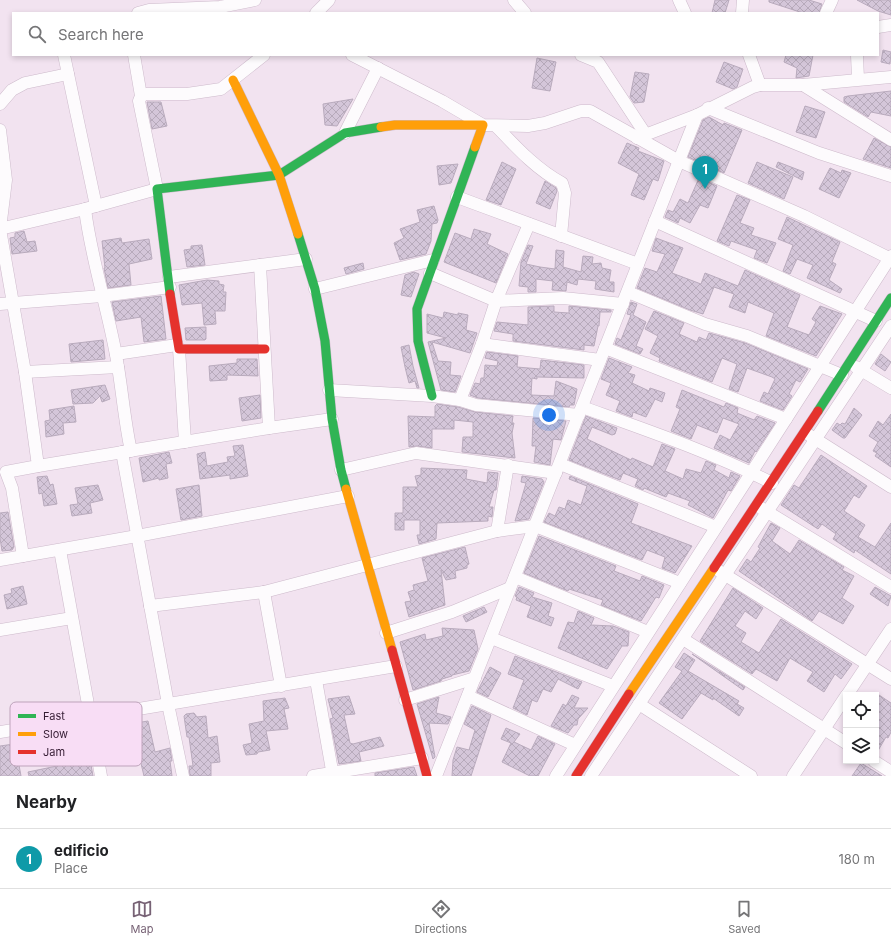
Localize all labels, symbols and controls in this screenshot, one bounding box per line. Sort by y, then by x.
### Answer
search box [12,12,879,56]
icon: search [26,23,48,45]
text: Search here [58,25,144,44]
pin: 1 [692,156,718,189]
your location [539,405,559,425]
map controls [843,692,879,764]
button: locate [843,692,879,728]
legend [10,702,142,766]
text: Fast [43,709,65,723]
text: Slow [43,727,68,741]
button: layers [843,728,879,764]
text: Jam [43,745,65,759]
text: Nearby [16,792,77,812]
text: edificio [54,841,109,860]
text: 1 [26,851,32,867]
text: 180 m [838,851,875,867]
text: Place [54,860,88,876]
tab: Map [131,898,153,936]
tab: Directions [415,898,467,936]
tab: Saved [728,898,760,936]

